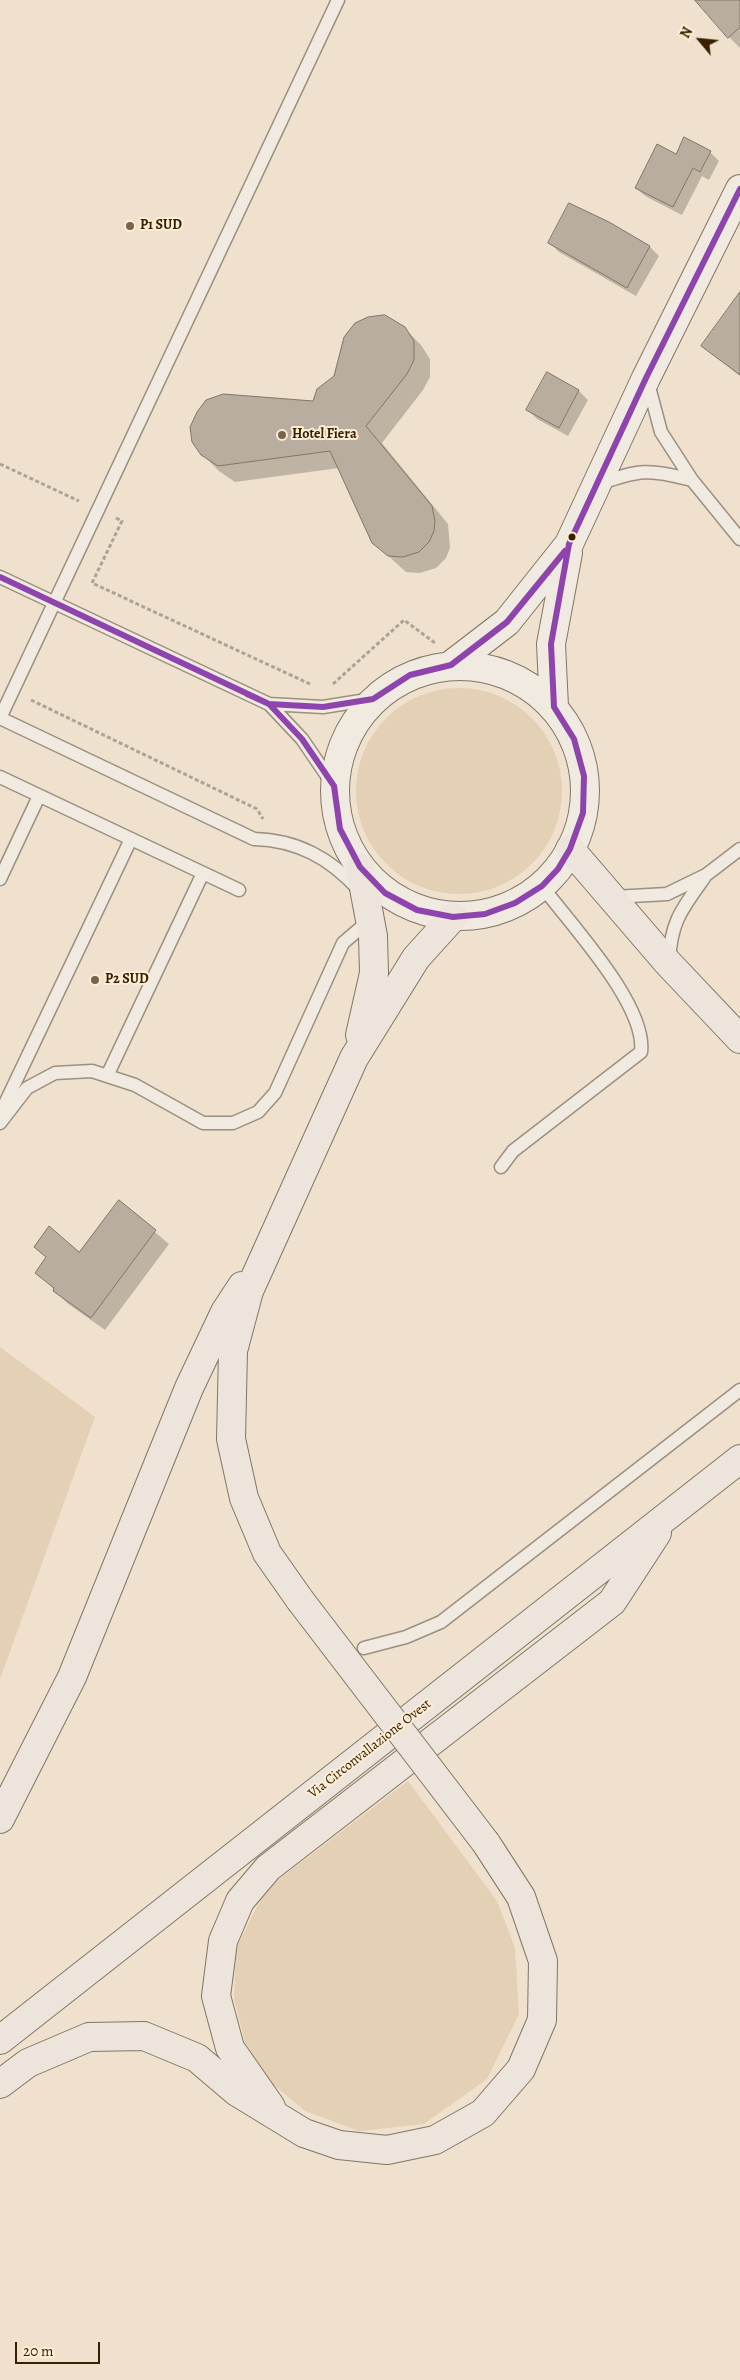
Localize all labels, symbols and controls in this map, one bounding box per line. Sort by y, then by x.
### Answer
north arrow [675,15,725,65]
text: N [676,24,697,42]
place label: P1 SUD [140,218,182,234]
marker: P1 SUD [124,220,136,232]
place label: Hotel Fiera [292,427,357,443]
marker: Hotel Fiera [276,429,288,441]
unlabelled marker [567,532,577,542]
place label: P2 SUD [105,972,149,988]
marker: P2 SUD [89,974,101,986]
street label: Via Circonvallazione Ovest [305,1696,435,1802]
scale bar [18,2332,102,2364]
text: 20 m [23,2341,54,2361]

